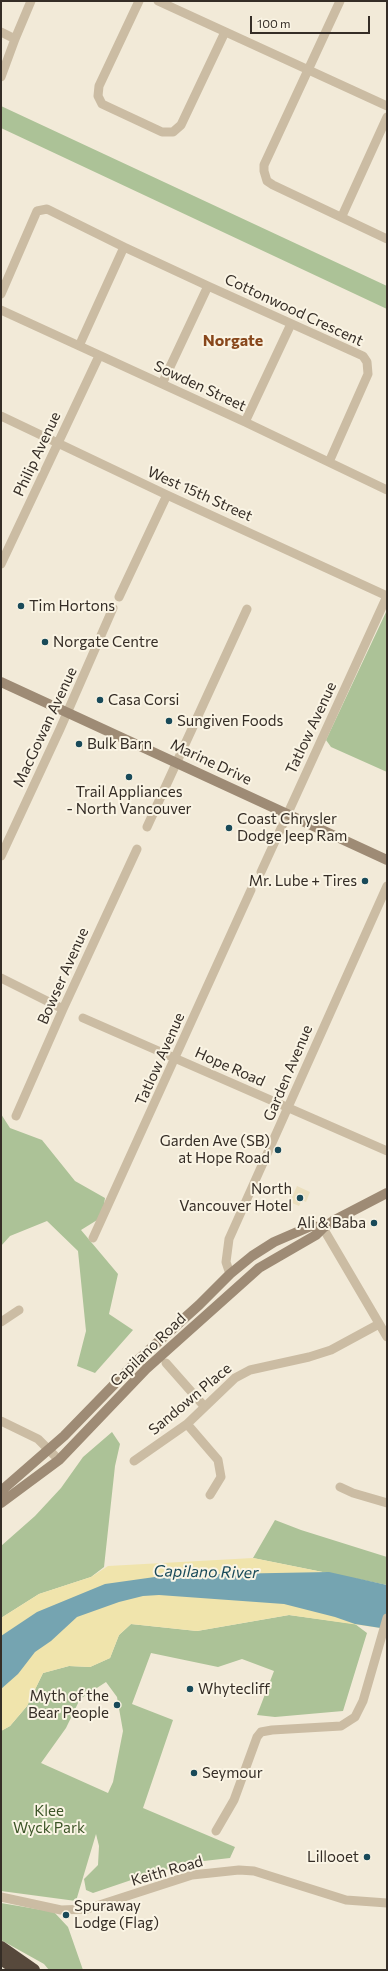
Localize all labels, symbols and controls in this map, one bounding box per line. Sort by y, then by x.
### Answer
scale bar [252,8,372,34]
text: 100 m [257,16,291,30]
street label: Cottonwood Crescent [222,270,366,350]
district label: Norgate [203,331,263,351]
street label: Sowden Street [151,357,249,415]
street label: Philip Avenue [10,409,64,499]
street label: West 15th Street [145,463,255,525]
place label: Tim Hortons [29,597,115,615]
marker: Tim Hortons [16,601,26,611]
place label: Norgate Centre [53,633,159,651]
marker: Norgate Centre [40,637,50,647]
street label: MacGowan Avenue [9,664,81,790]
street label: Tatlow Avenue [282,679,340,777]
place label: Casa Corsi [108,691,179,709]
marker: Casa Corsi [95,695,105,705]
place label: Sungiven Foods [177,712,283,730]
marker: Sungiven Foods [164,716,174,726]
place label: Bulk Barn [87,735,152,753]
street label: Marine Drive [168,735,254,789]
marker: Bulk Barn [74,739,84,749]
marker: Trail Appliances - North Vancouver [124,772,134,782]
place label: Trail Appliances - North Vancouver [66,783,192,818]
place label: Coast Chrysler Dodge Jeep Ram [237,810,347,845]
marker: Coast Chrysler Dodge Jeep Ram [224,823,234,833]
place label: Mr. Lube + Tires [249,872,357,890]
marker: Mr. Lube + Tires [360,876,370,886]
street label: Bowser Avenue [34,925,92,1027]
street label: Tatlow Avenue [132,1010,188,1108]
street label: Garden Avenue [260,1022,316,1124]
street label: Hope Road [192,1044,268,1090]
place label: Garden Ave (SB) at Hope Road [160,1132,270,1167]
marker: Garden Ave (SB) at Hope Road [273,1145,283,1155]
place label: North Vancouver Hotel [179,1180,292,1215]
marker: North Vancouver Hotel [295,1193,305,1203]
place label: Ali & Baba [297,1214,366,1232]
marker: Ali & Baba [369,1218,379,1228]
street label: Capilano Road [107,1310,189,1390]
street label: Sandown Place [145,1359,235,1439]
water label: Capilano River [153,1561,259,1583]
place label: Whytecliff [198,1680,270,1698]
marker: Whytecliff [185,1684,195,1694]
place label: Myth of the Bear People [28,1687,109,1722]
marker: Myth of the Bear People [112,1700,122,1710]
place label: Seymour [202,1764,263,1782]
marker: Seymour [189,1768,199,1778]
park label: Klee Wyck Park [13,1802,85,1837]
place label: Lillooet [307,1848,359,1866]
street label: Keith Road [129,1852,205,1890]
marker: Lillooet [362,1852,372,1862]
place label: Spuraway Lodge (Flag) [74,1897,159,1932]
marker: Spuraway Lodge (Flag) [61,1910,71,1920]

